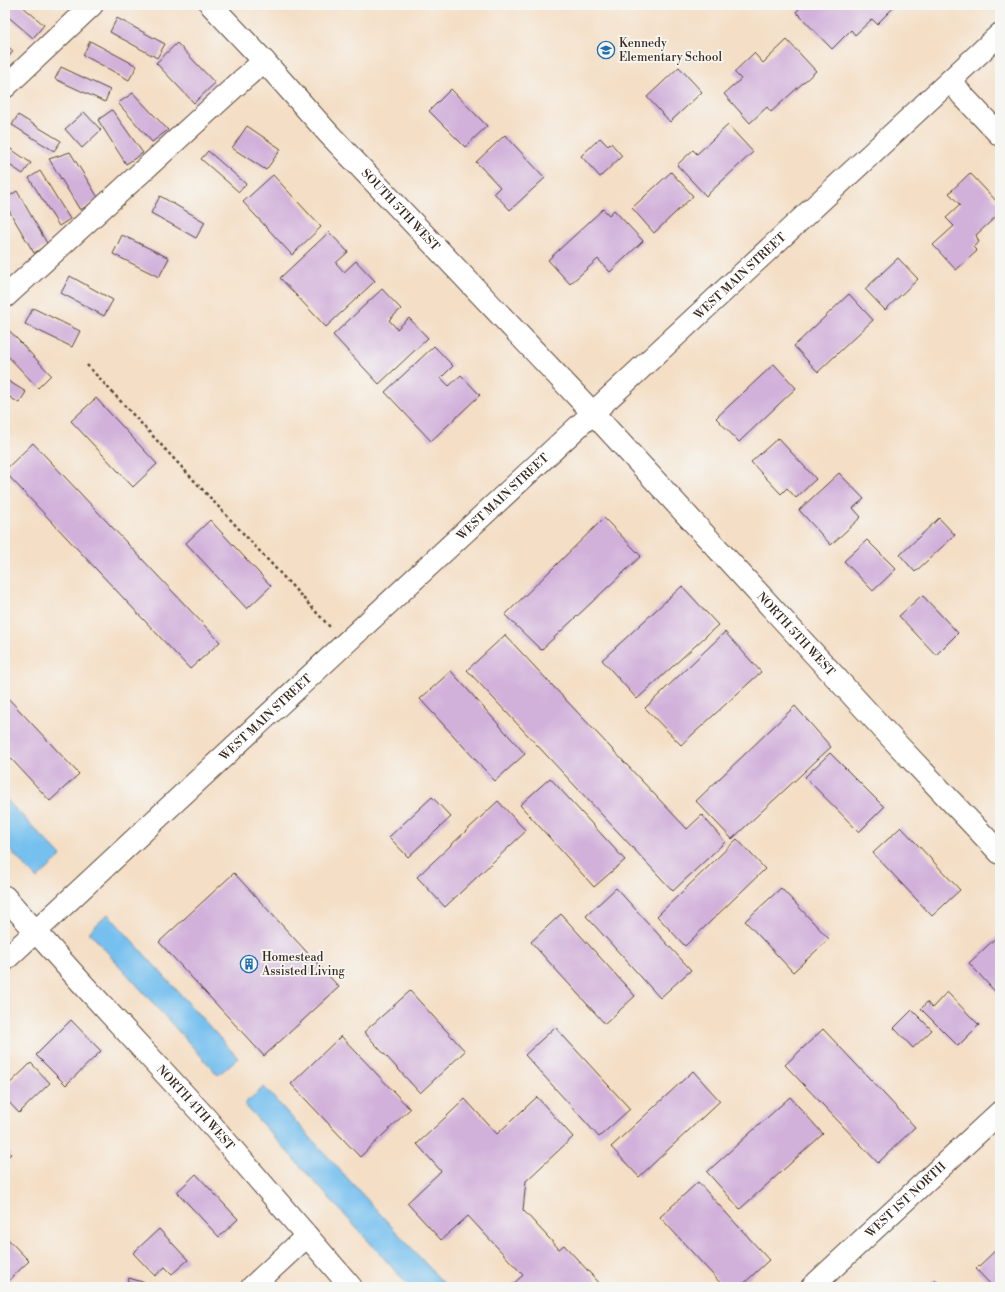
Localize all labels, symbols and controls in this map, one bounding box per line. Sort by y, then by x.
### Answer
place label: Kennedy Elementary School [619,36,723,65]
school or university icon: Kennedy Elementary School [596,40,616,60]
street label: SOUTH 5TH WEST [358,166,443,254]
street label: WEST MAIN STREET [690,229,789,323]
street label: WEST MAIN STREET [453,450,552,544]
street label: NORTH 5TH WEST [754,589,839,680]
street label: WEST MAIN STREET [216,671,315,765]
place label: Homestead Assisted Living [261,950,346,979]
building icon: Homestead Assisted Living [239,954,259,974]
street label: NORTH 4TH WEST [153,1062,238,1154]
street label: WEST 1ST NORTH [862,1158,949,1242]

